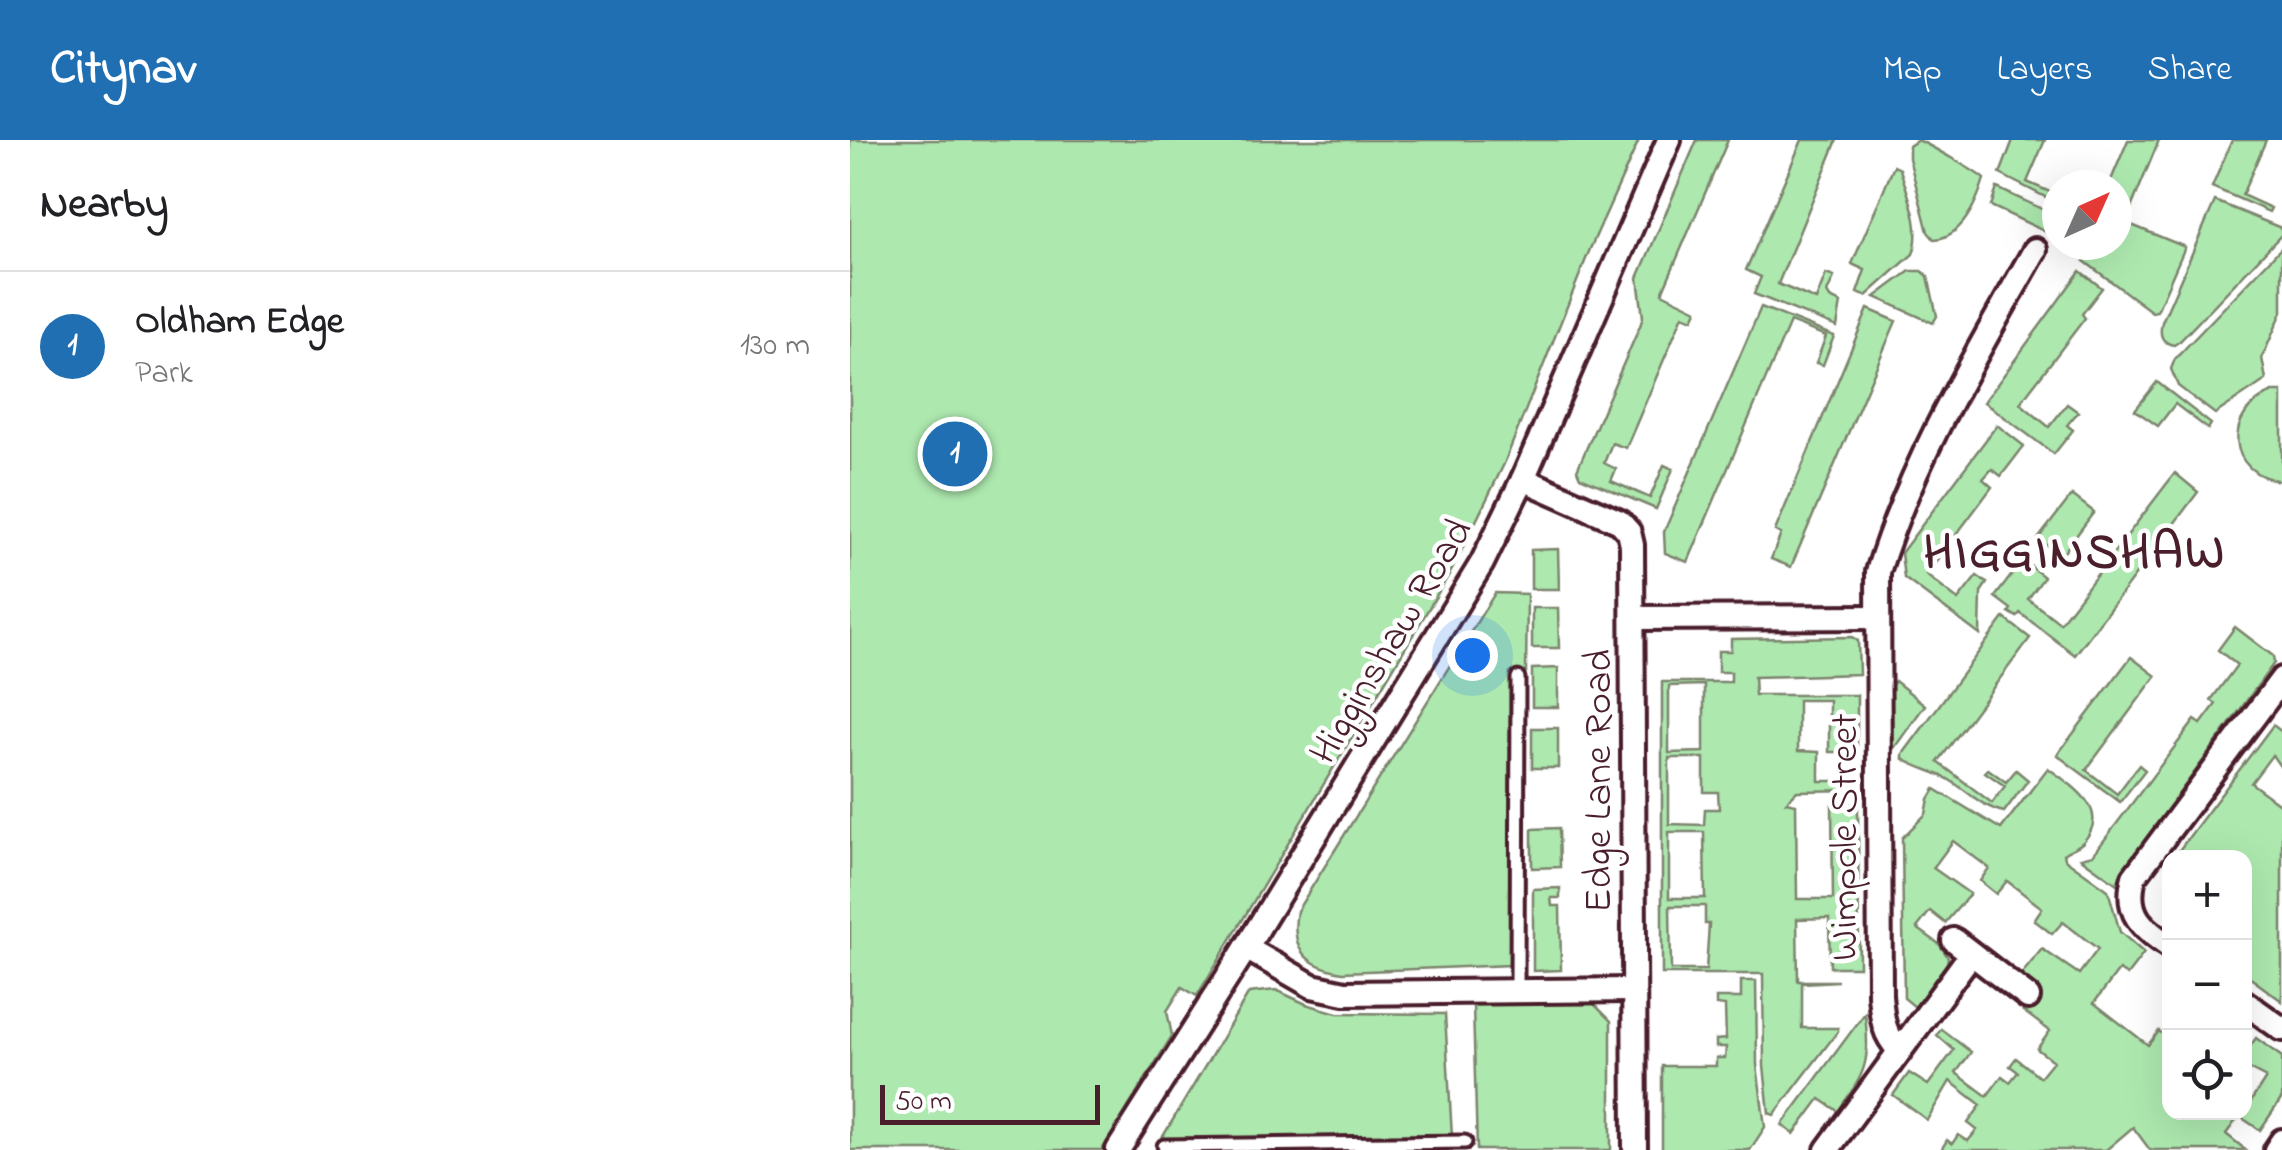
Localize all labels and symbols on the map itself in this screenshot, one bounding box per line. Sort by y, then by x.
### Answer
north arrow [2042,170,2132,260]
pin: 1 [922,416,988,492]
street label: Higginshaw Road [1296,508,1490,776]
district label: HIGGINSHAW [1923,518,2227,591]
your location [1447,630,1498,681]
street label: Edge Lane Road [1571,649,1630,913]
street label: Wimpole Street [1817,713,1876,961]
scale bar [880,1080,1100,1124]

